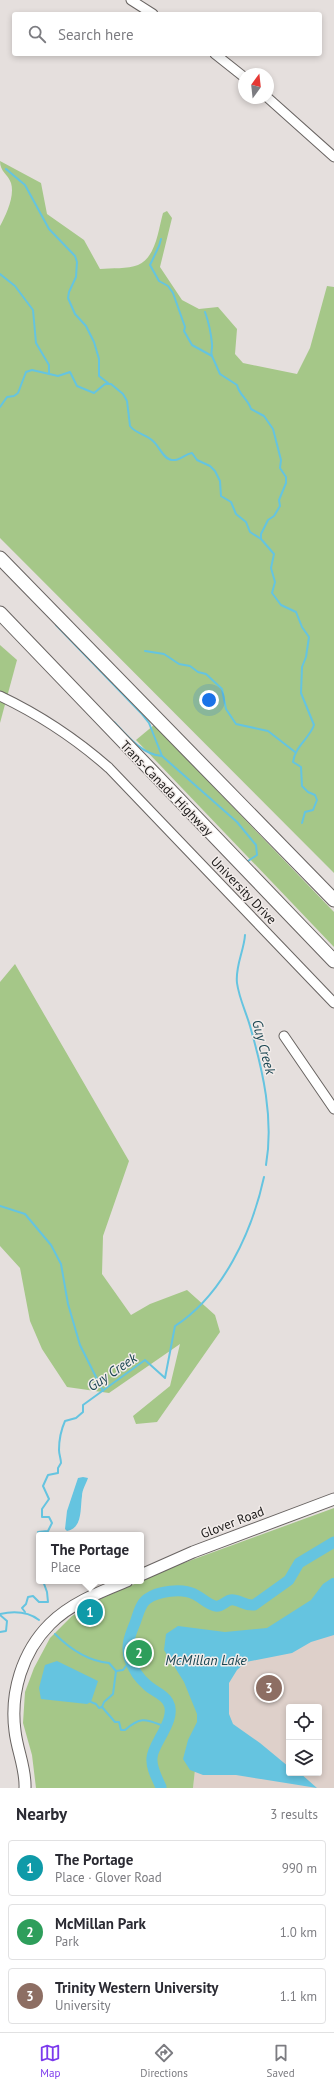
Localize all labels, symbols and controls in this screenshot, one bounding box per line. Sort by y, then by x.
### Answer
search box [12,12,322,56]
icon: search [26,23,48,45]
text: Search here [58,25,134,44]
north arrow [238,68,274,104]
your location [199,690,219,710]
street label: Trans-Canada Highway [117,737,217,840]
street label: University Drive [207,853,280,928]
water label: Guy Creek [248,1018,280,1077]
water label: Guy Creek [84,1349,141,1395]
street label: Glover Road [198,1503,266,1542]
popup [36,1532,144,1584]
text: The Portage [51,1540,129,1559]
text: Place [51,1559,81,1576]
pin: 1 [77,1597,103,1627]
pin: 2 [126,1638,152,1668]
water label: McMillan Lake [165,1651,247,1669]
pin: 3 [256,1673,282,1703]
map controls [286,1704,322,1776]
button: locate [286,1704,322,1740]
button: layers [286,1740,322,1776]
text: Nearby [16,1803,67,1825]
text: 3 results [270,1806,318,1823]
text: The Portage [55,1850,133,1869]
text: 1 [26,1860,34,1877]
text: 990 m [282,1860,317,1877]
text: Place · Glover Road [55,1869,162,1886]
text: McMillan Park [55,1914,146,1933]
text: 2 [26,1924,34,1941]
text: 1.0 km [280,1924,317,1941]
text: Park [55,1933,79,1950]
text: Trinity Western University [55,1978,218,1997]
text: 3 [26,1988,34,2005]
text: 1.1 km [280,1988,317,2005]
text: University [55,1997,111,2014]
tab: Map [39,2042,61,2080]
tab: Directions [140,2042,188,2080]
tab: Saved [267,2042,295,2080]

